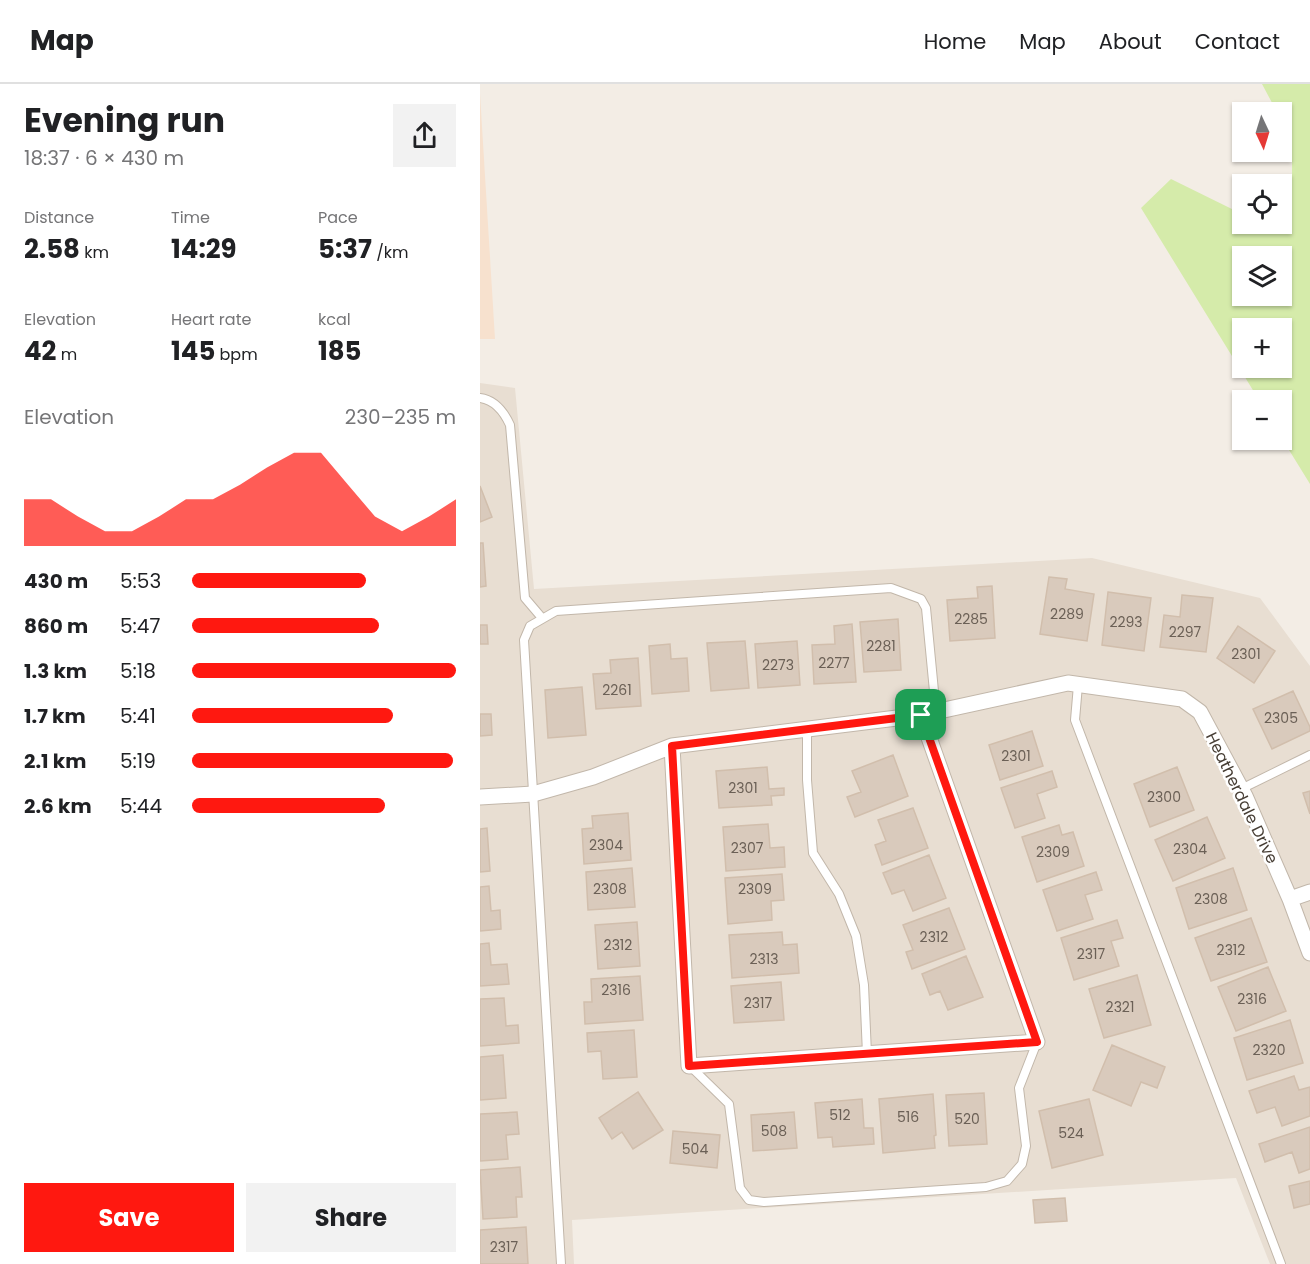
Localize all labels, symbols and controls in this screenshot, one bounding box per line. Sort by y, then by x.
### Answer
text: Map [30,21,94,60]
text: Home [924,27,986,56]
text: Map [1019,27,1066,56]
text: About [1099,27,1162,56]
text: Contact [1195,27,1280,56]
text: Evening run [24,97,225,144]
north arrow [1232,102,1292,162]
map controls [1232,102,1292,450]
button: share [393,104,456,167]
text: 18:37 · 6 × 430 m [24,144,184,172]
button: locate [1232,174,1292,234]
text: Distance [24,206,94,229]
text: Time [171,206,210,229]
text: Pace [318,206,358,229]
text: 2.58 [24,231,80,267]
text: 14:29 [171,231,237,267]
text: 5:37 [318,231,372,267]
text: km [80,241,109,264]
text: /km [372,241,409,264]
button: layers [1232,246,1292,306]
text: Elevation [24,308,96,331]
text: Heart rate [171,308,251,331]
text: kcal [318,308,351,331]
button: + [1232,318,1292,378]
text: 42 [24,333,56,369]
text: 145 [171,333,215,369]
text: 185 [318,333,362,369]
text: m [56,343,77,366]
text: bpm [215,343,258,366]
button: − [1232,390,1292,450]
text: Elevation [24,403,114,431]
text: 230–235 m [345,403,456,431]
text: 430 m [24,567,88,595]
text: 5:53 [120,567,161,595]
house number: 2289 [1050,604,1084,624]
house number: 2285 [954,609,988,629]
text: 860 m [24,612,88,640]
text: 5:47 [120,612,160,640]
house number: 2293 [1109,612,1143,632]
house number: 2297 [1169,622,1202,642]
house number: 2281 [866,636,896,656]
house number: 2301 [1231,644,1261,664]
house number: 2277 [818,653,850,673]
house number: 2273 [762,655,794,675]
text: 1.3 km [24,657,87,685]
text: 5:18 [120,657,156,685]
house number: 2261 [602,680,632,700]
pin [895,689,946,740]
icon: arrive [904,698,937,731]
text: 1.7 km [24,702,86,730]
text: 5:41 [120,702,156,730]
house number: 2305 [1264,708,1298,728]
street label: Heatherdale Drive [1200,728,1284,868]
house number: 2301 [1001,746,1031,766]
text: 2.1 km [24,747,86,775]
text: 5:19 [120,747,156,775]
house number: 2301 [728,778,758,798]
house number: 2300 [1147,787,1181,807]
text: 2.6 km [24,792,92,820]
text: 5:44 [120,792,162,820]
house number: 2304 [589,835,623,855]
house number: 2307 [731,838,764,858]
house number: 2304 [1173,839,1207,859]
house number: 2309 [1036,842,1070,862]
house number: 2308 [593,879,627,899]
house number: 2309 [738,879,772,899]
house number: 2308 [1194,889,1228,909]
house number: 2312 [920,927,948,947]
house number: 2312 [604,935,632,955]
house number: 2312 [1217,940,1245,960]
house number: 2317 [1077,944,1106,964]
house number: 2313 [749,949,779,969]
house number: 2316 [601,980,631,1000]
house number: 2316 [1237,989,1267,1009]
house number: 2317 [744,993,773,1013]
house number: 2321 [1106,997,1134,1017]
house number: 2320 [1252,1040,1286,1060]
house number: 512 [829,1105,851,1125]
house number: 516 [897,1107,919,1127]
house number: 520 [954,1109,980,1129]
house number: 508 [761,1121,787,1141]
house number: 524 [1058,1123,1084,1143]
house number: 504 [682,1139,708,1159]
button: Save [24,1183,234,1252]
button: Share [246,1183,456,1252]
house number: 2317 [490,1237,519,1257]

